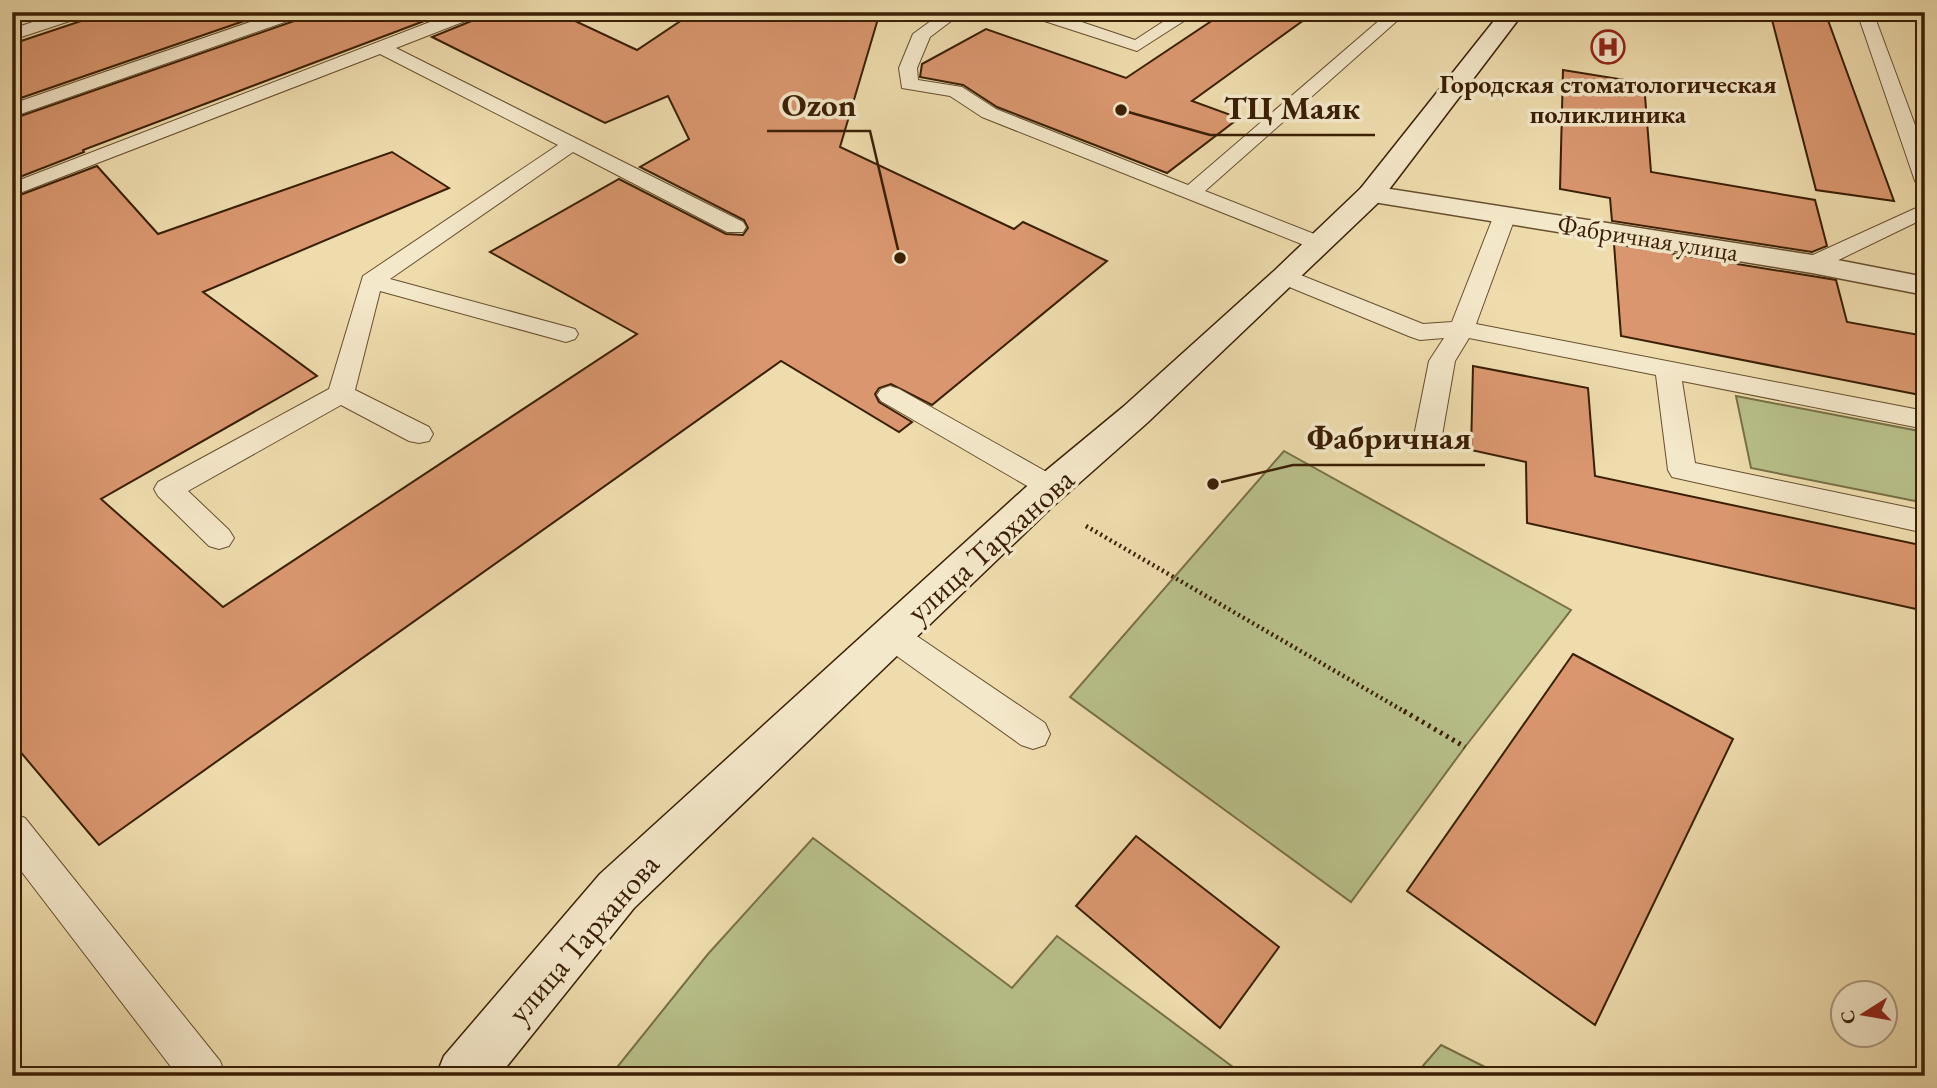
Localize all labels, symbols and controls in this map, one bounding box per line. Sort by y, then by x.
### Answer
hospital icon: Городская стоматологическая поликлиника [1589,28,1627,66]
place label: Городская стоматологическая поликлиника [1439,67,1777,131]
callout: Ozon [767,77,870,131]
callout: ТЦ Маяк [1210,81,1375,135]
text: Ozon [782,83,857,126]
text: ТЦ Маяк [1224,86,1361,129]
street label: Фабричная улица [1555,207,1741,269]
callout: Фабричная [1293,411,1485,465]
text: Фабричная [1307,416,1471,459]
street label: улица Тарханова [897,458,1083,632]
street label: улица Тарханова [497,844,669,1032]
north arrow [1828,979,1898,1050]
text: С [1834,1008,1861,1026]

